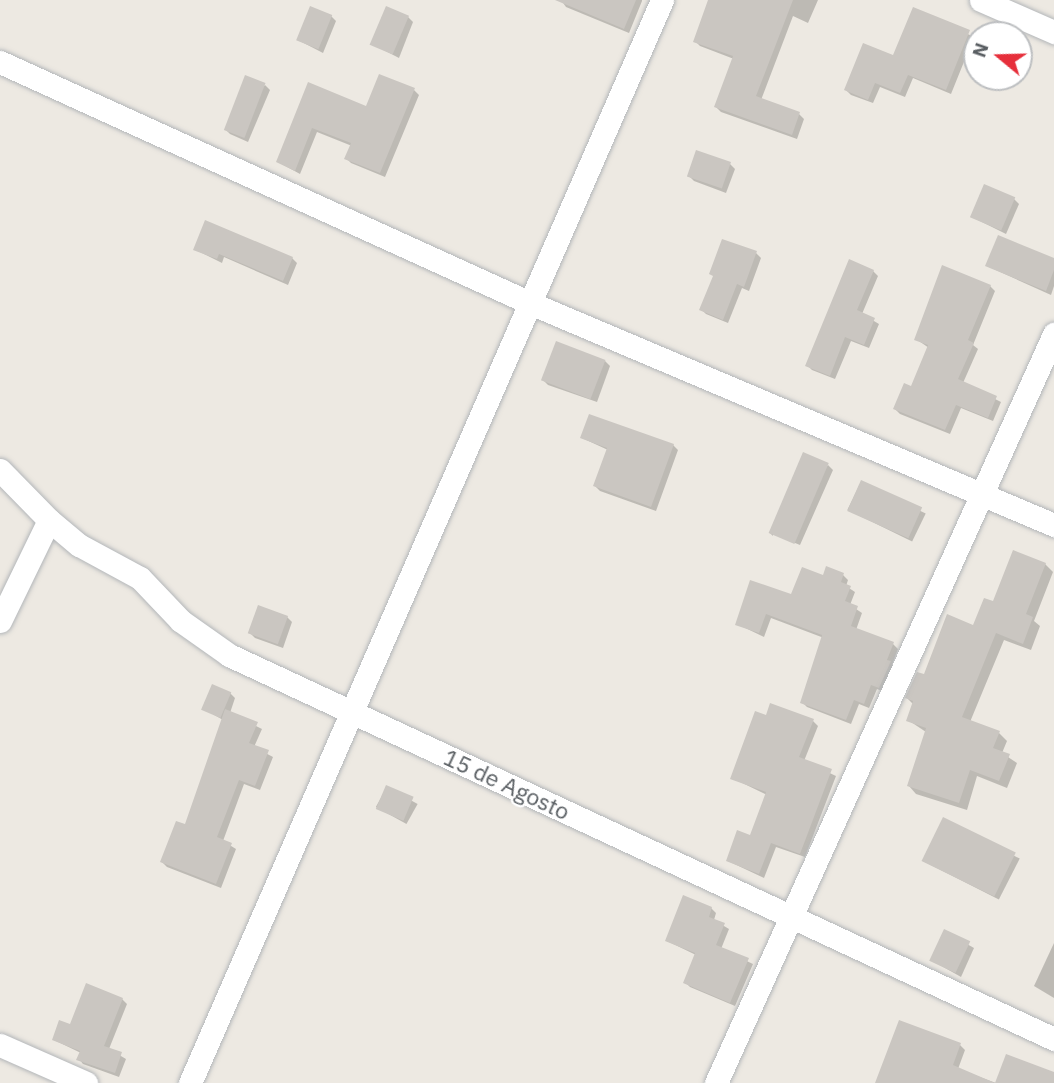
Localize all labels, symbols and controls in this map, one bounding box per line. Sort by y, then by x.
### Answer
north arrow [963,21,1033,91]
text: N [966,39,994,60]
street label: 15 de Agosto [440,743,574,825]

